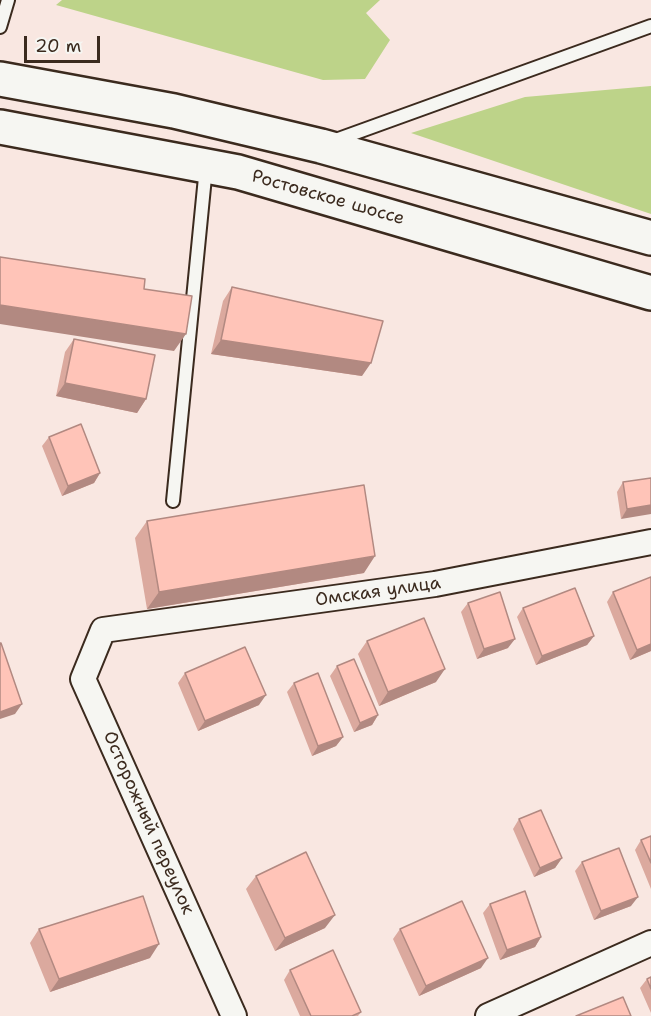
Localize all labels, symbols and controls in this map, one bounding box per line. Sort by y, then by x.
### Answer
scale bar [27,24,104,62]
text: 20 m [35,34,81,58]
street label: Ростовское шоссе [249,166,407,230]
street label: Омская улица [314,573,442,611]
street label: Осторожный переулок [98,728,198,918]

